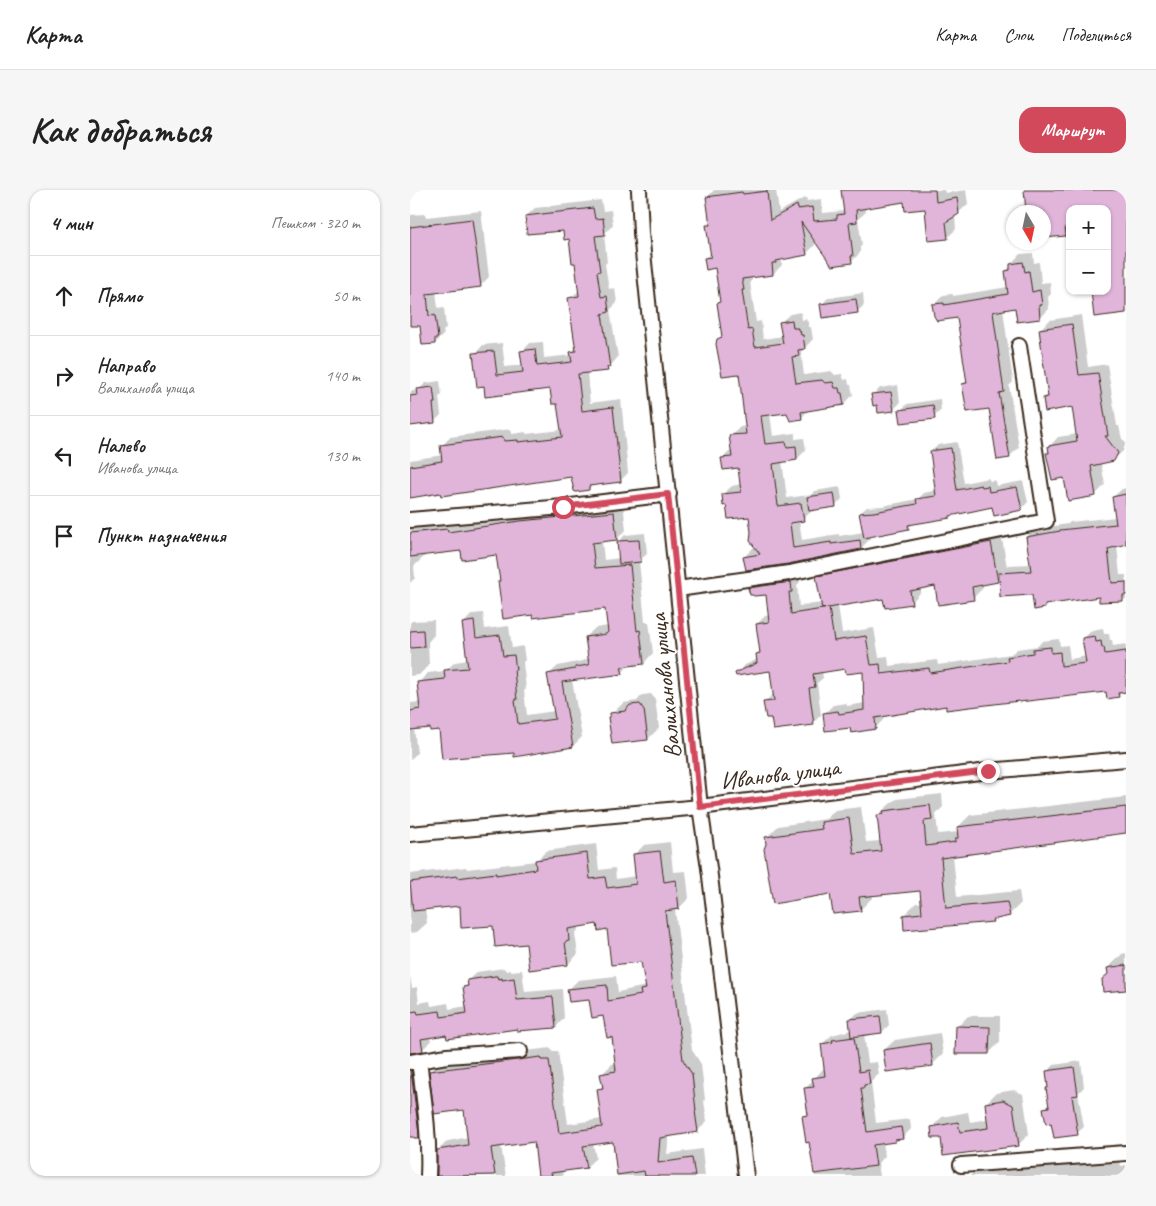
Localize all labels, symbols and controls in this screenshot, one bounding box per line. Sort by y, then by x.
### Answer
text: Карта [25,20,82,50]
text: Карта [935,24,976,46]
text: Слои [1004,24,1033,46]
text: Поделиться [1061,24,1131,46]
button: Маршрут [1019,107,1126,153]
text: Как добраться [30,108,211,153]
north arrow [1006,205,1051,250]
map controls [1066,205,1111,295]
button: + [1066,205,1111,250]
text: 4 мин [50,210,93,236]
text: Пешком · 320 m [271,213,360,233]
button: − [1066,250,1111,295]
icon: ahead [50,282,78,310]
text: Прямо [97,284,142,308]
text: 50 m [333,286,360,306]
text: Направо [97,354,155,378]
icon: right [50,362,78,390]
text: 140 m [326,366,360,386]
text: Валиханова улица [97,378,194,398]
text: Налево [97,434,145,458]
icon: left [50,442,78,470]
text: 130 m [326,446,360,466]
text: Иванова улица [97,458,177,478]
route start [552,496,575,519]
icon: arrive [50,522,78,550]
text: Пункт назначения [97,524,226,548]
street label: Валиханова улица [642,611,688,760]
street label: Иванова улица [719,752,844,796]
route end [977,760,1000,783]

